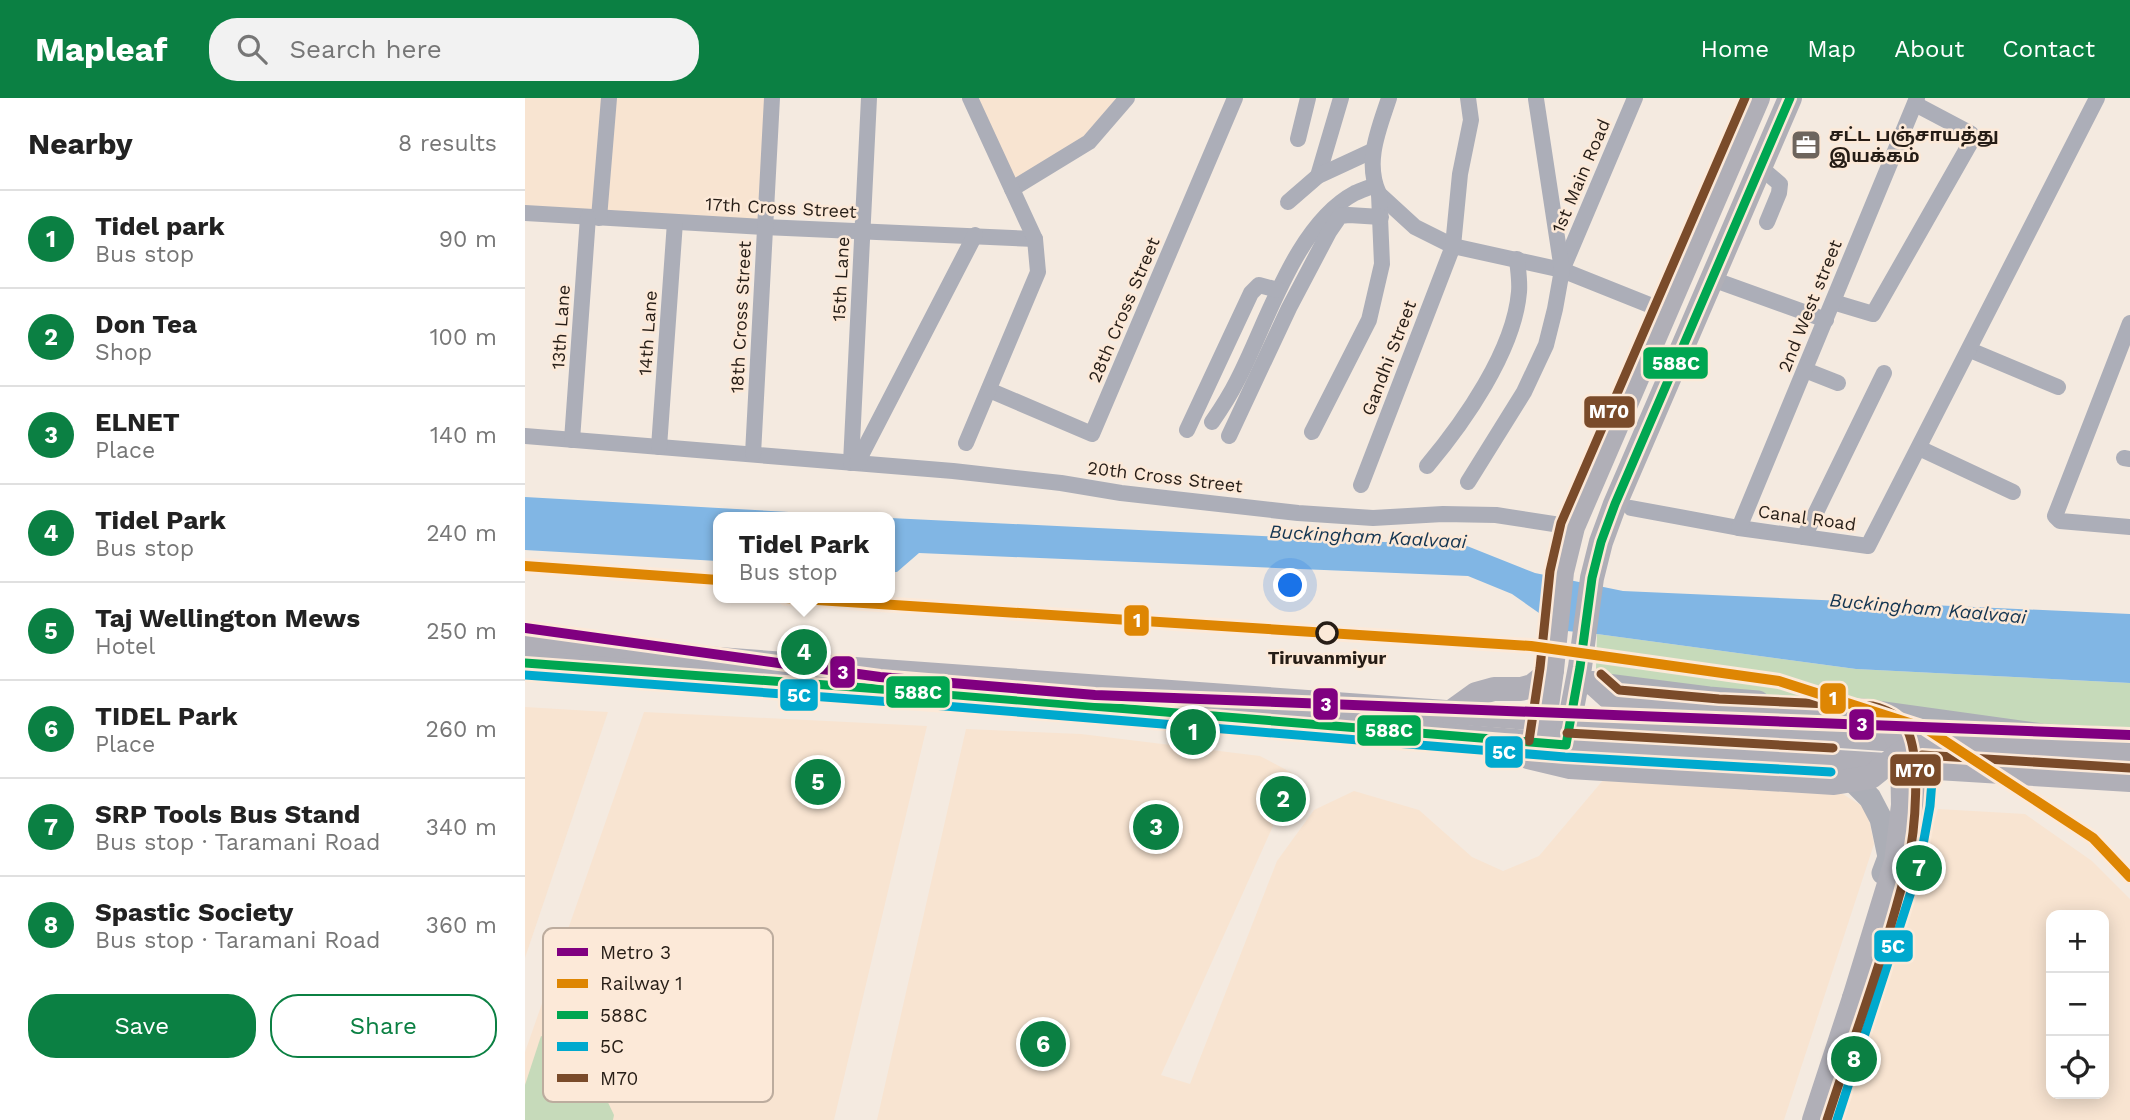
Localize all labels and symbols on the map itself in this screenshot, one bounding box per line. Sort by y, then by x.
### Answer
street label: 1st Main Road [1547,116,1614,236]
place label: சட்ட பஞ்சாயத்து இயக்கம் [1829,124,1999,168]
office icon: சட்ட பஞ்சாயத்து இயக்கம் [1789,128,1823,162]
street label: 17th Cross Street [705,193,858,222]
street label: 28th Cross Street [1083,234,1164,386]
street label: 15th Lane [828,236,853,322]
street label: 2nd West street [1773,236,1846,375]
street label: 18th Cross Street [726,240,755,394]
street label: 13th Lane [547,284,574,370]
street label: 14th Lane [634,290,661,376]
street label: Gandhi Street [1357,297,1420,418]
line badge: 588C [1642,346,1709,380]
text: 588C [1652,352,1700,375]
line badge: M70 [1583,395,1636,429]
text: M70 [1589,400,1629,423]
street label: 20th Cross Street [1086,457,1244,496]
street label: Canal Road [1757,500,1857,535]
water label: Buckingham Kaalvaai [1269,520,1468,553]
your location [1273,568,1307,602]
water label: Buckingham Kaalvaai [1829,588,2028,629]
line badge: 1 [1123,604,1150,637]
text: 1 [1133,609,1141,632]
marker: Tiruvanmiyur [1316,622,1338,644]
pin: 4 [781,626,827,678]
place label: Tiruvanmiyur [1268,647,1386,668]
line badge: 3 [829,655,856,689]
text: 3 [837,661,849,684]
line badge: 588C [885,675,951,709]
line badge: 5C [779,678,819,712]
text: 588C [894,681,942,704]
line badge: 1 [1819,682,1847,715]
text: 5C [787,684,811,707]
line badge: 3 [1312,687,1339,721]
text: 1 [1829,687,1837,710]
text: 3 [1320,693,1332,716]
pin: 1 [1170,706,1216,758]
line badge: 3 [1848,708,1875,741]
text: 3 [1856,713,1868,736]
line badge: 588C [1356,714,1422,747]
text: 588C [1365,719,1413,742]
line badge: 5C [1484,735,1524,769]
text: 5C [1492,741,1516,764]
line badge: M70 [1889,753,1942,787]
pin: 5 [795,756,841,808]
text: M70 [1895,759,1935,782]
pin: 2 [1260,773,1306,825]
pin: 3 [1133,801,1179,853]
pin: 7 [1896,842,1942,894]
legend [543,928,773,1102]
line badge: 5C [1873,929,1914,963]
text: 5C [1881,935,1905,958]
text: Metro 3 [600,941,671,964]
text: Railway 1 [600,972,683,995]
text: 588C [600,1004,648,1027]
pin: 6 [1020,1018,1066,1070]
pin: 8 [1831,1033,1877,1085]
text: 5C [600,1035,624,1058]
text: M70 [600,1067,638,1090]

